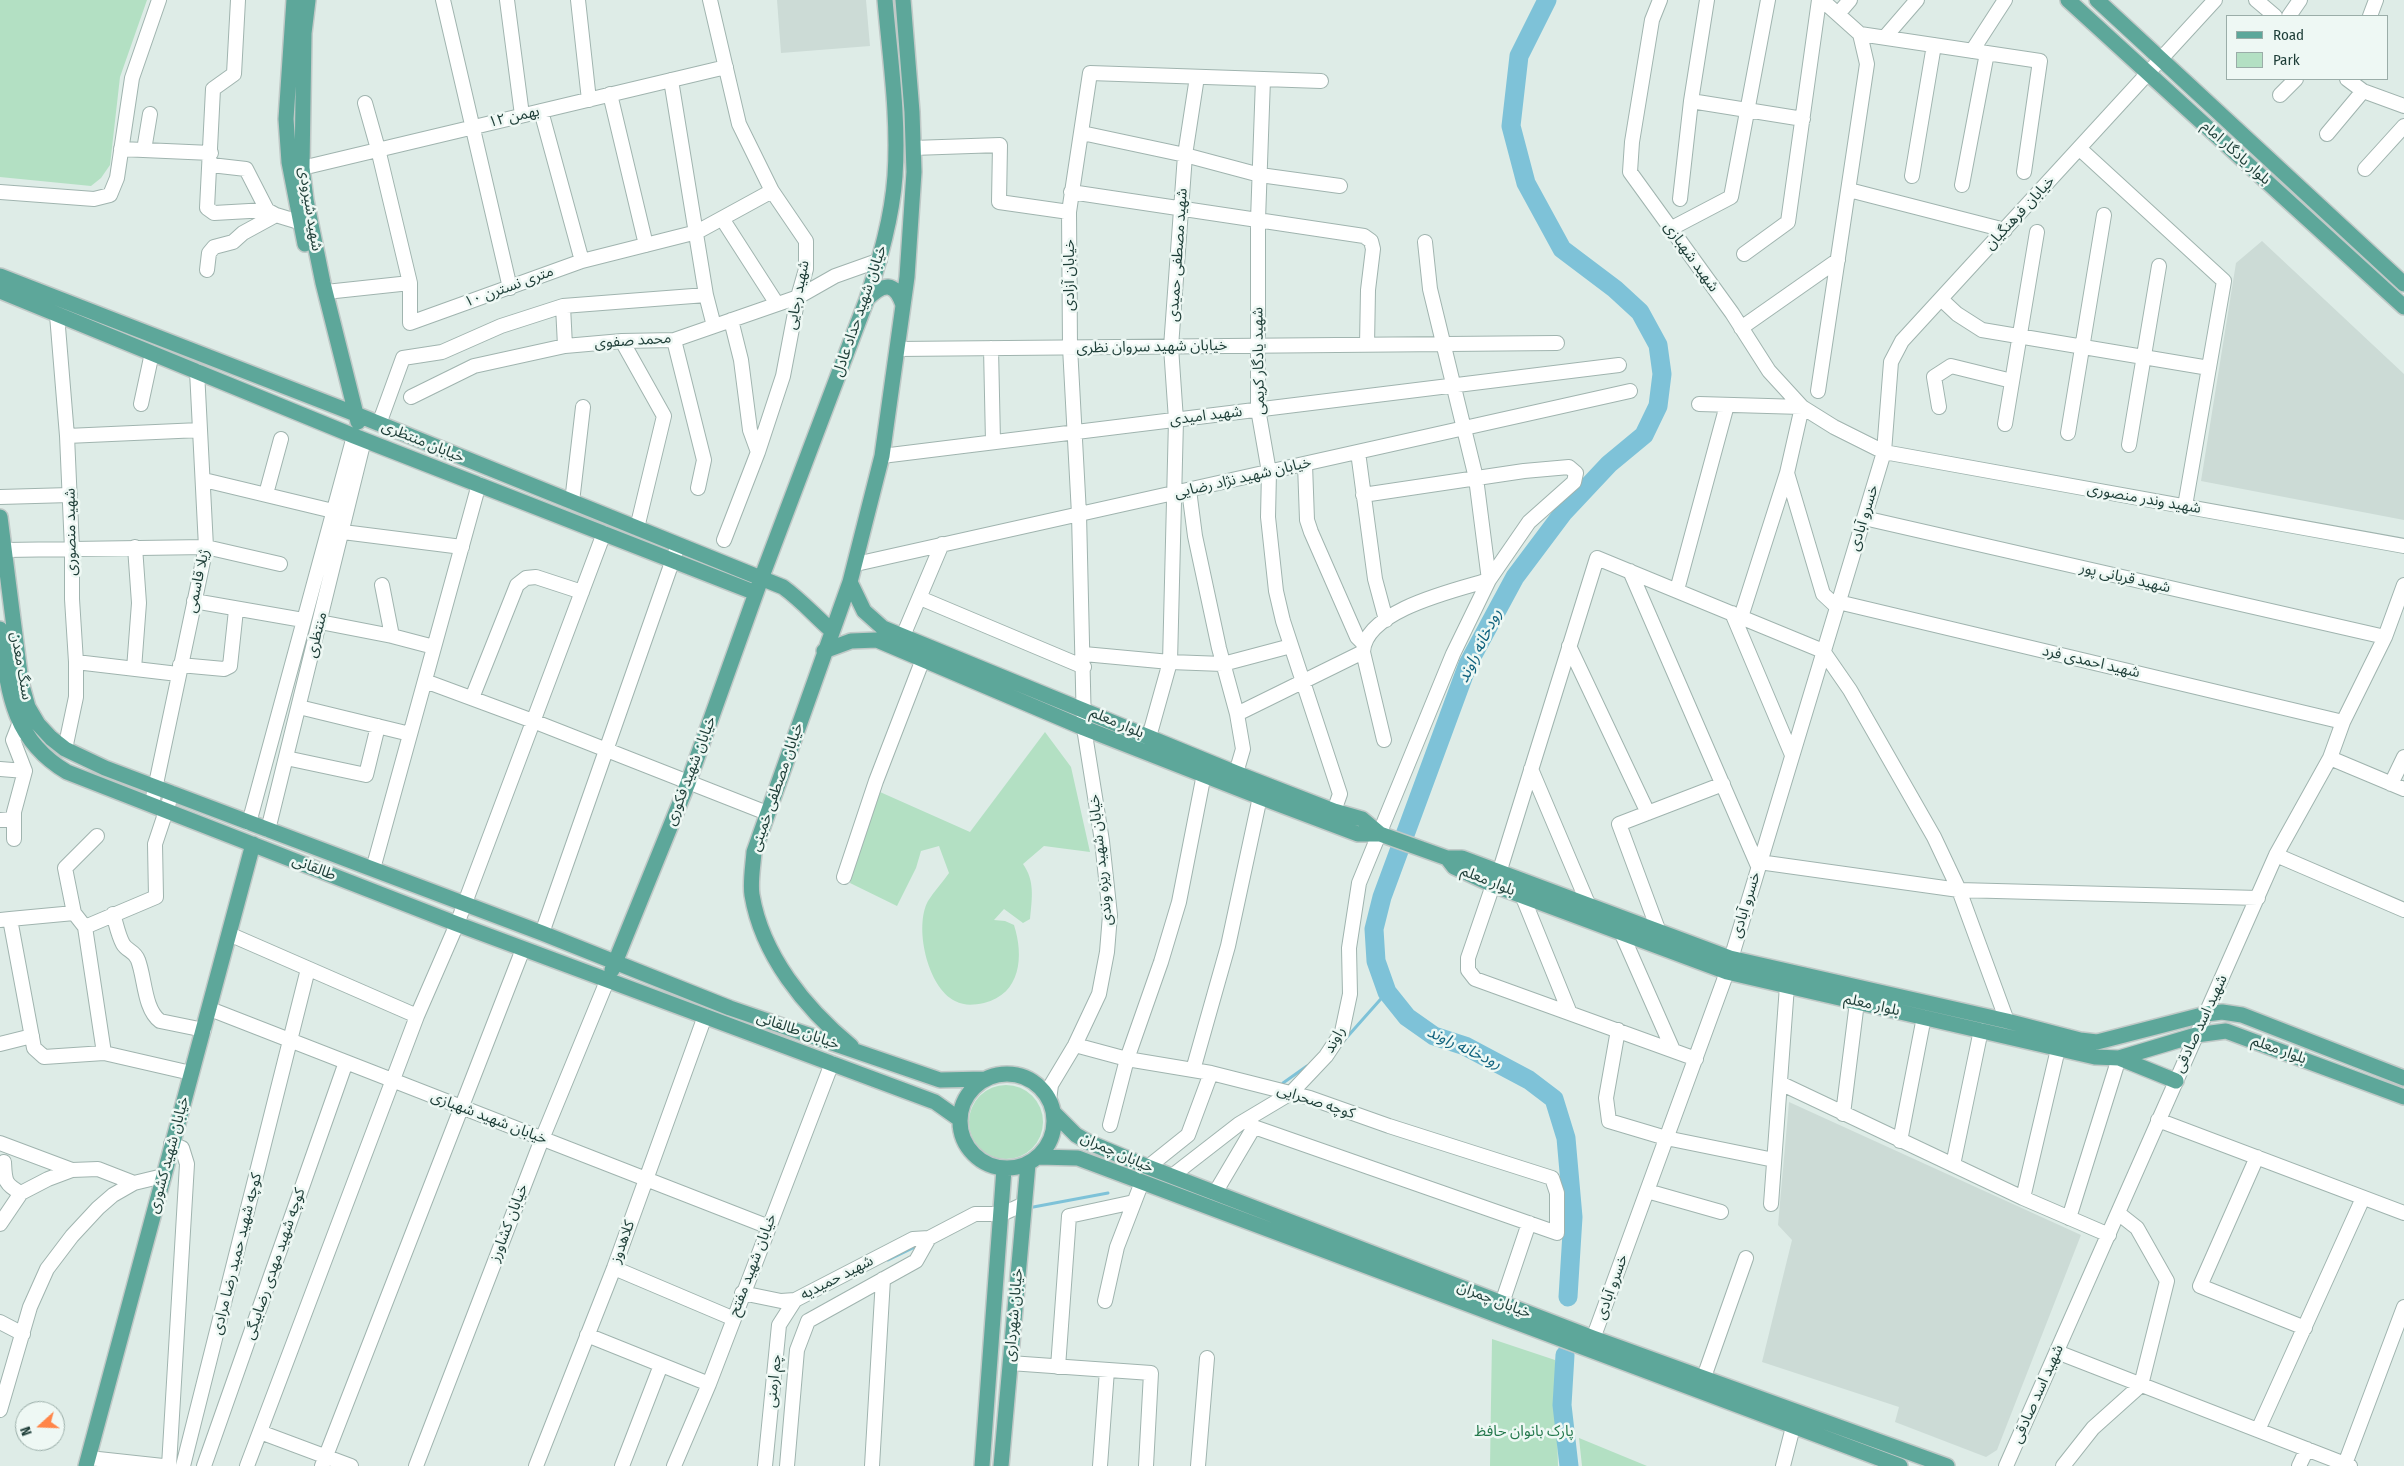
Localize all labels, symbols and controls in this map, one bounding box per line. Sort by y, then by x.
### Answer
legend [2226,15,2389,80]
text: Road [2273,26,2304,44]
text: Park [2273,51,2300,69]
street label: ۱۲ بهمن [487,102,541,132]
street label: بلوار یادگار امام [2198,117,2274,189]
street label: شهید شیرودی [294,166,326,252]
street label: خیابان فرهنگیان [1981,172,2059,254]
street label: شهید مصطفی حمیدی [1164,188,1192,322]
street label: شهید شهبازی [1660,218,1722,296]
street label: خیابان آزادی [1061,239,1079,311]
street label: خیابان شهید حداد عادل [829,243,891,379]
street label: شهید رجایی [782,259,814,331]
street label: ۱۰ متری نسترن [462,263,556,311]
street label: شهید یادگار کریمی [1249,307,1269,415]
street label: محمد صفوی [594,329,672,353]
street label: خیابان شهید سروان نظری [1076,337,1228,357]
street label: شهید امیدی [1169,403,1243,429]
street label: خیابان منتظری [379,417,467,467]
street label: خیابان شهید نژاد رضایی [1173,454,1313,502]
street label: شهید وندر منصوری [2086,480,2202,518]
street label: خسرو آبادی [1845,483,1883,553]
street label: شهید منصوری [61,488,81,576]
street label: ژیلا قاسمی [182,548,214,614]
street label: شهید قربانی پور [2078,559,2172,597]
water label: رودخانه راوند [1454,606,1506,686]
street label: منتظری [303,610,331,660]
street label: سنگ معدن [6,630,36,702]
street label: شهید احمدی فرد [2040,642,2142,682]
street label: بلوار معلم [1087,704,1147,742]
street label: خیابان شهید فکوری [662,714,720,828]
street label: خیابان مصطفی خمینی [747,720,807,854]
street label: خیابان شهید ریزه وندی [1085,793,1117,927]
street label: طالقانی [290,851,338,885]
street label: بلوار معلم [1458,862,1518,900]
street label: خسرو آبادی [1727,870,1765,940]
street label: شهید اسد صادقی [2170,972,2232,1076]
street label: بلوار معلم [1842,990,1902,1020]
street label: خیابان طالقانی [754,1008,842,1054]
water label: رودخانه راوند [1424,1022,1504,1074]
street label: راوند [1320,1024,1350,1056]
street label: بلوار معلم [2249,1032,2309,1068]
street label: کوچه صحرایی [1275,1081,1357,1123]
street label: خیابان شهید شهبازی [428,1088,550,1148]
street label: خیابان شهید کشوری [145,1095,193,1215]
street label: خیابان چمران [1078,1129,1156,1177]
street label: کوچه شهید حمید رضا مرادی [208,1171,266,1337]
street label: خیابان کشاورز [486,1181,532,1265]
street label: کوچه شهید مهدی رضابیگی [241,1186,309,1342]
street label: خیابان شهید مفتح [725,1211,781,1319]
street label: کلاهدوز [607,1218,639,1266]
street label: شهید حمیدیه [798,1252,876,1304]
street label: خسرو آبادی [1592,1252,1632,1322]
street label: خیابان شهرداری [1001,1268,1027,1362]
street label: خیابان چمران [1454,1278,1534,1322]
street label: شهید اسد صادقی [2008,1342,2068,1446]
street label: چم ارمنی [762,1354,786,1408]
north arrow [15,1401,65,1451]
park label: پارک بانوان حافظ [1474,1423,1574,1441]
text: N [17,1424,36,1438]

